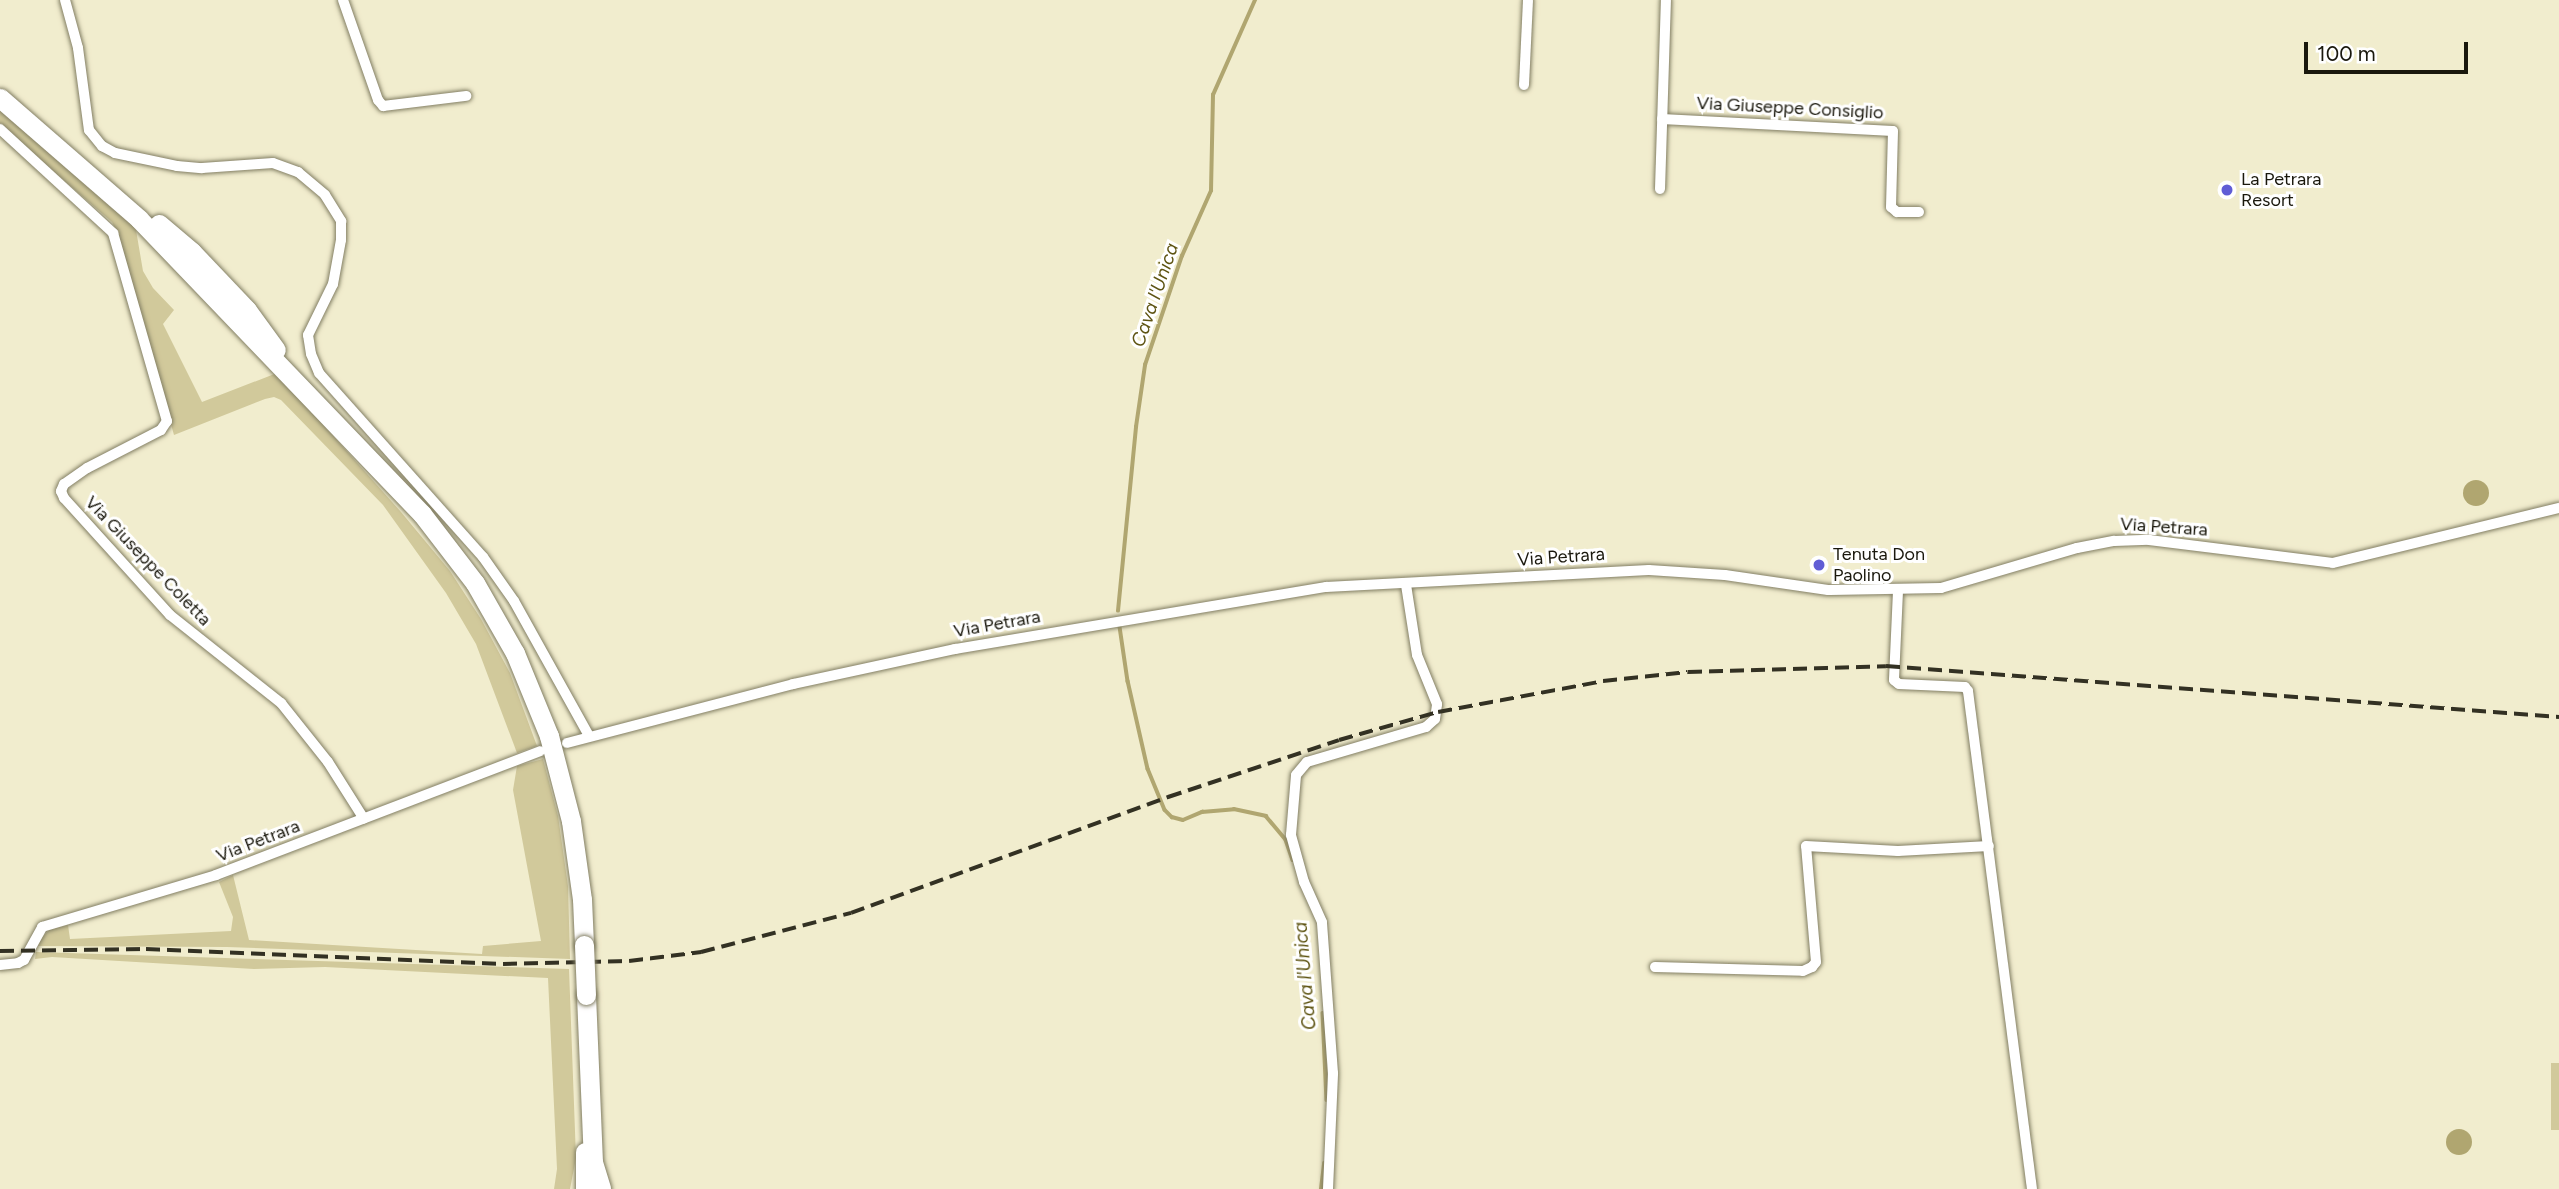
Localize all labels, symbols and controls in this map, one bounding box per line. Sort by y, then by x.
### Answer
scale bar [2307,28,2472,72]
text: 100 m [2317,41,2376,66]
street label: Via Giuseppe Consiglio [1696,92,1884,124]
place label: La Petrara Resort [2241,169,2321,212]
marker: La Petrara Resort [2219,182,2235,198]
water label: Cava l'Unica [1127,240,1183,350]
street label: Via Giuseppe Coletta [81,492,215,630]
street label: Via Petrara [2120,513,2208,541]
street label: Via Petrara [1517,543,1605,571]
place label: Tenuta Don Paolino [1833,544,1925,586]
marker: Tenuta Don Paolino [1811,557,1827,573]
street label: Via Petrara [952,606,1042,642]
street label: Via Petrara [213,815,303,867]
water label: Cava l'Unica [1289,921,1321,1031]

